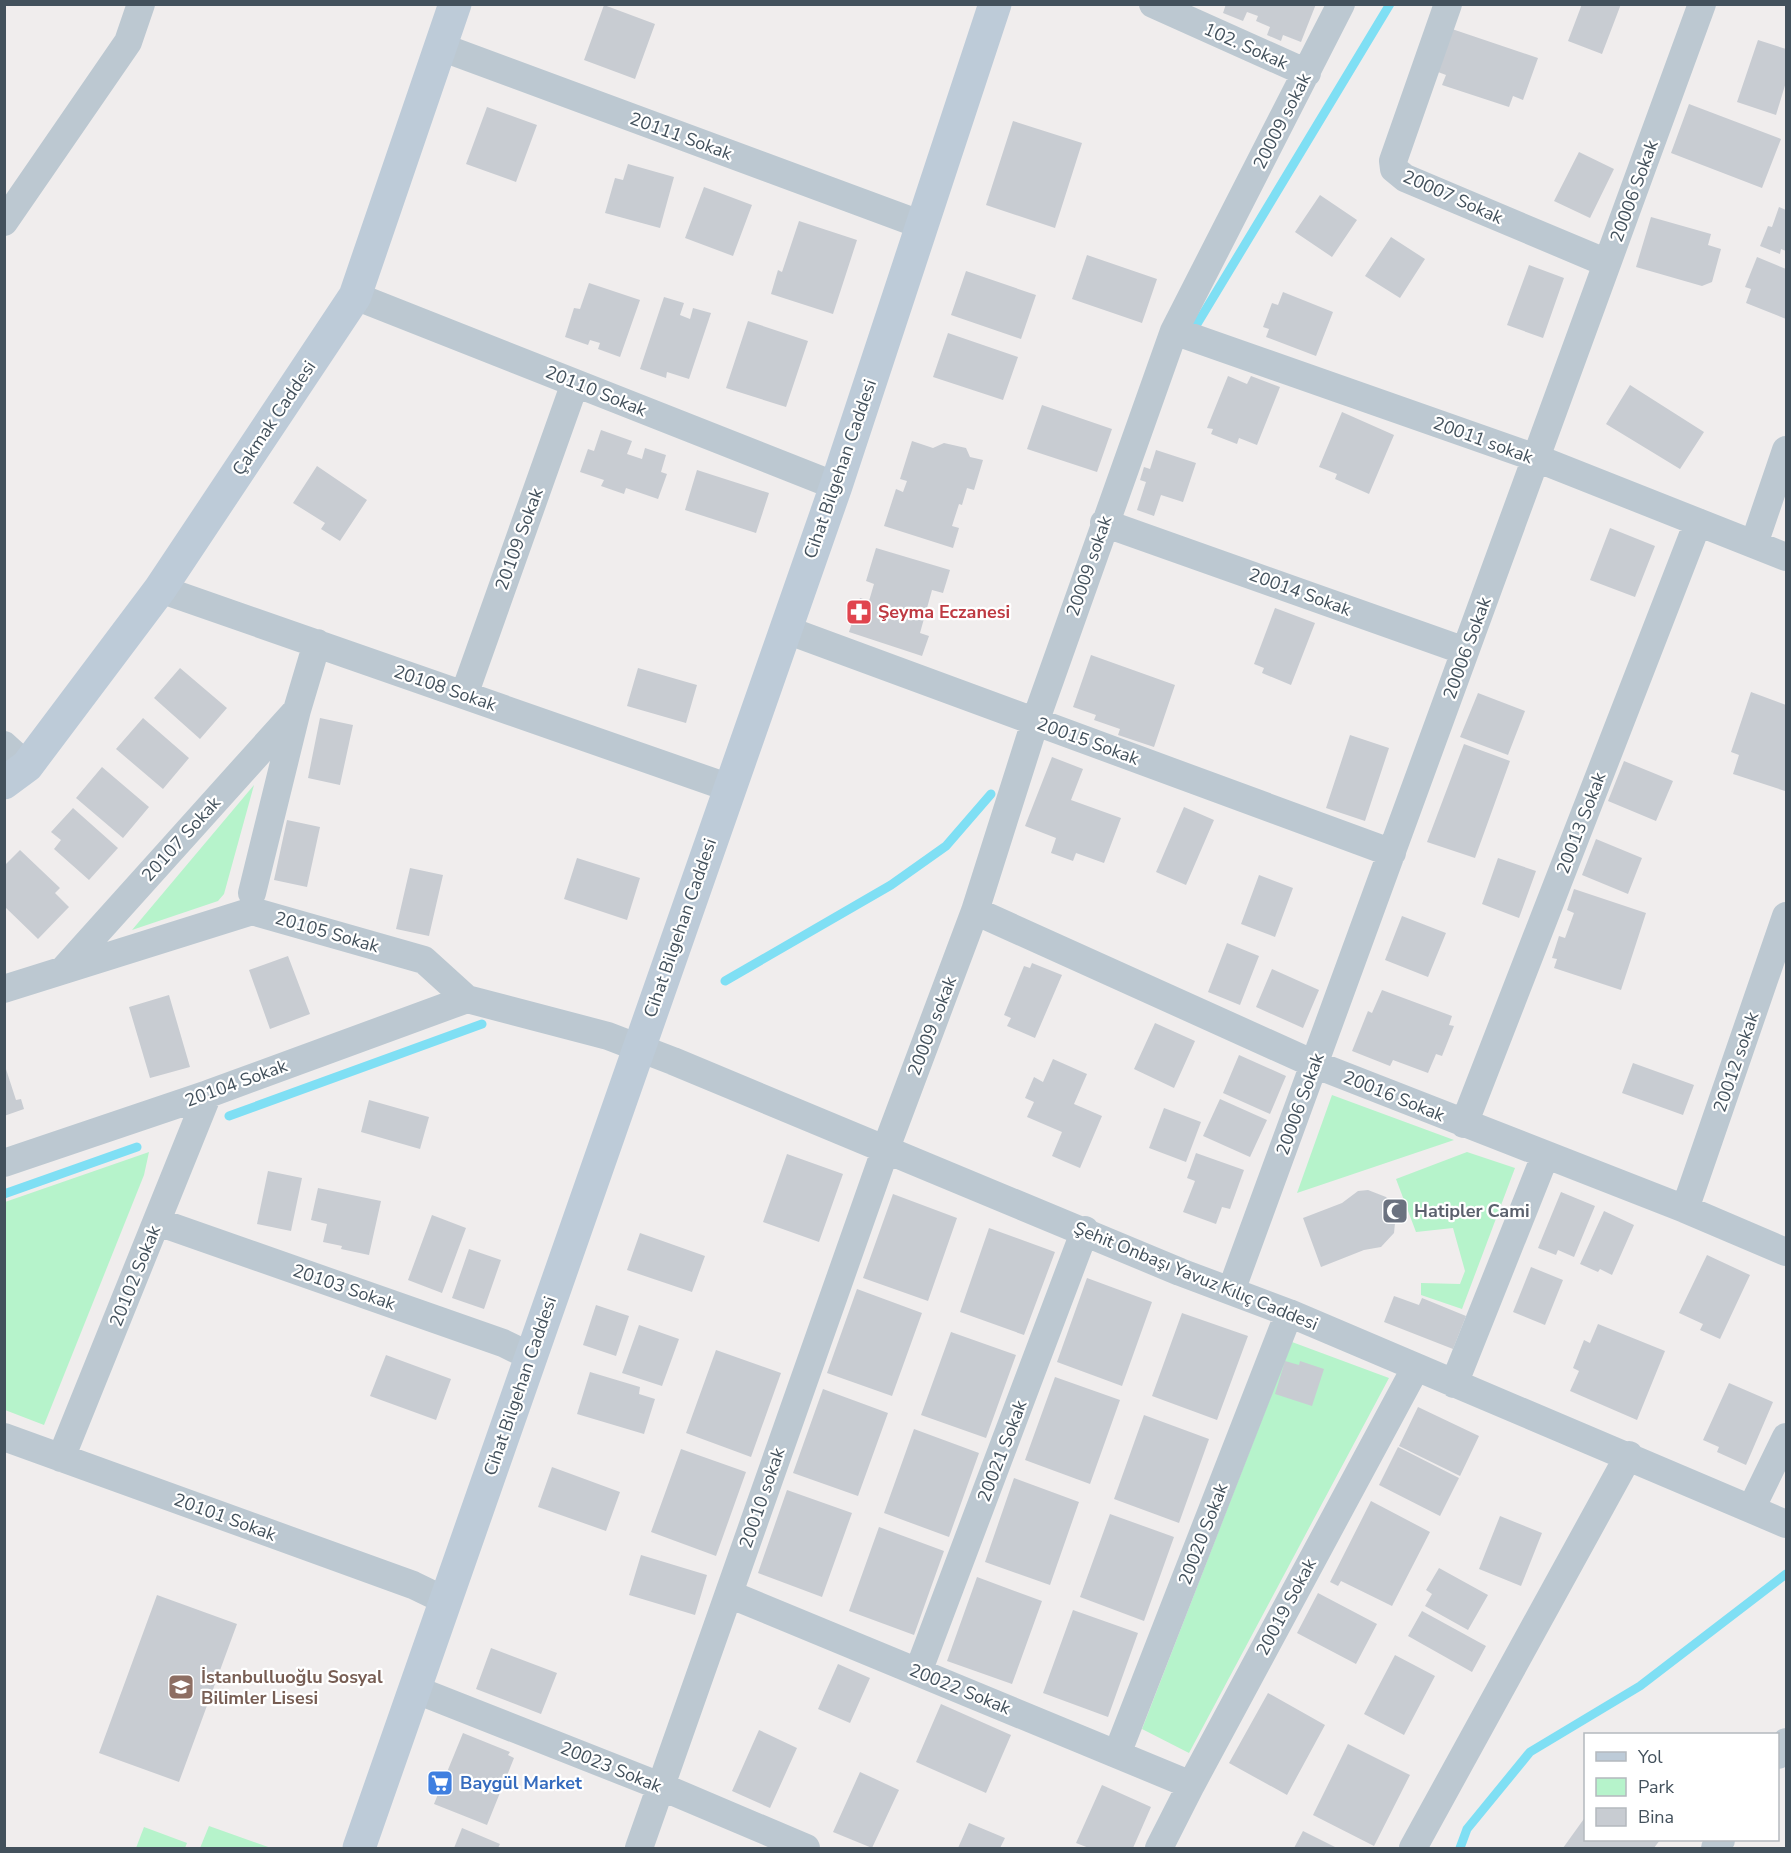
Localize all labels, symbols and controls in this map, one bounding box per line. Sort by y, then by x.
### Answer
street label: 102. Sokak [1200,17,1293,76]
street label: 20009 sokak [1248,68,1317,173]
street label: 20111 Sokak [627,106,736,166]
street label: 20006 Sokak [1604,136,1664,245]
street label: 20007 Sokak [1399,164,1508,230]
street label: Çakmak Caddesi [227,356,321,480]
street label: 20110 Sokak [542,360,651,423]
street label: Cihat Bilgehan Caddesi [798,376,882,562]
street label: 20011 sokak [1430,411,1537,470]
street label: 20109 Sokak [489,484,549,593]
street label: 20009 sokak [1061,512,1118,619]
street label: 20014 Sokak [1246,562,1355,622]
street label: 20006 Sokak [1437,593,1497,702]
pharmacy icon: Şeyma Eczanesi [844,597,874,627]
place label: Şeyma Eczanesi [878,600,1010,624]
street label: 20108 Sokak [390,659,501,717]
street label: 20015 Sokak [1034,711,1143,771]
street label: 20013 Sokak [1551,768,1612,877]
street label: 20107 Sokak [136,790,226,887]
street label: Cihat Bilgehan Caddesi [638,835,722,1021]
street label: 20105 Sokak [272,906,383,959]
street label: 20009 sokak [902,972,962,1079]
street label: 20012 sokak [1708,1008,1765,1115]
street label: 20006 Sokak [1270,1049,1330,1158]
street label: 20104 Sokak [182,1053,291,1113]
street label: 20016 Sokak [1340,1065,1449,1128]
mosque icon: Hatipler Cami [1380,1196,1410,1226]
place label: Hatipler Cami [1414,1199,1530,1223]
street label: Şehit Onbaşı Yavuz Kılıç Caddesi [1070,1216,1322,1336]
street label: 20102 Sokak [104,1221,167,1330]
street label: 20103 Sokak [289,1258,400,1316]
street label: Cihat Bilgehan Caddesi [478,1293,562,1479]
street label: 20021 Sokak [972,1396,1033,1505]
street label: 20010 sokak [734,1444,791,1551]
street label: 20020 Sokak [1173,1479,1234,1588]
street label: 20101 Sokak [171,1487,280,1547]
street label: 20019 Sokak [1250,1553,1322,1660]
street label: 20022 Sokak [906,1658,1015,1721]
place label: İstanbulluoğlu Sosyal Bilimler Lisesi [201,1665,383,1710]
school or university icon: İstanbulluoğlu Sosyal Bilimler Lisesi [166,1672,196,1702]
legend [1584,1733,1779,1841]
street label: 20023 Sokak [557,1736,666,1799]
text: Yol [1637,1745,1663,1769]
supermarket icon: Baygül Market [425,1768,455,1798]
place label: Baygül Market [460,1771,582,1795]
text: Park [1638,1775,1675,1799]
text: Bina [1638,1805,1674,1829]

